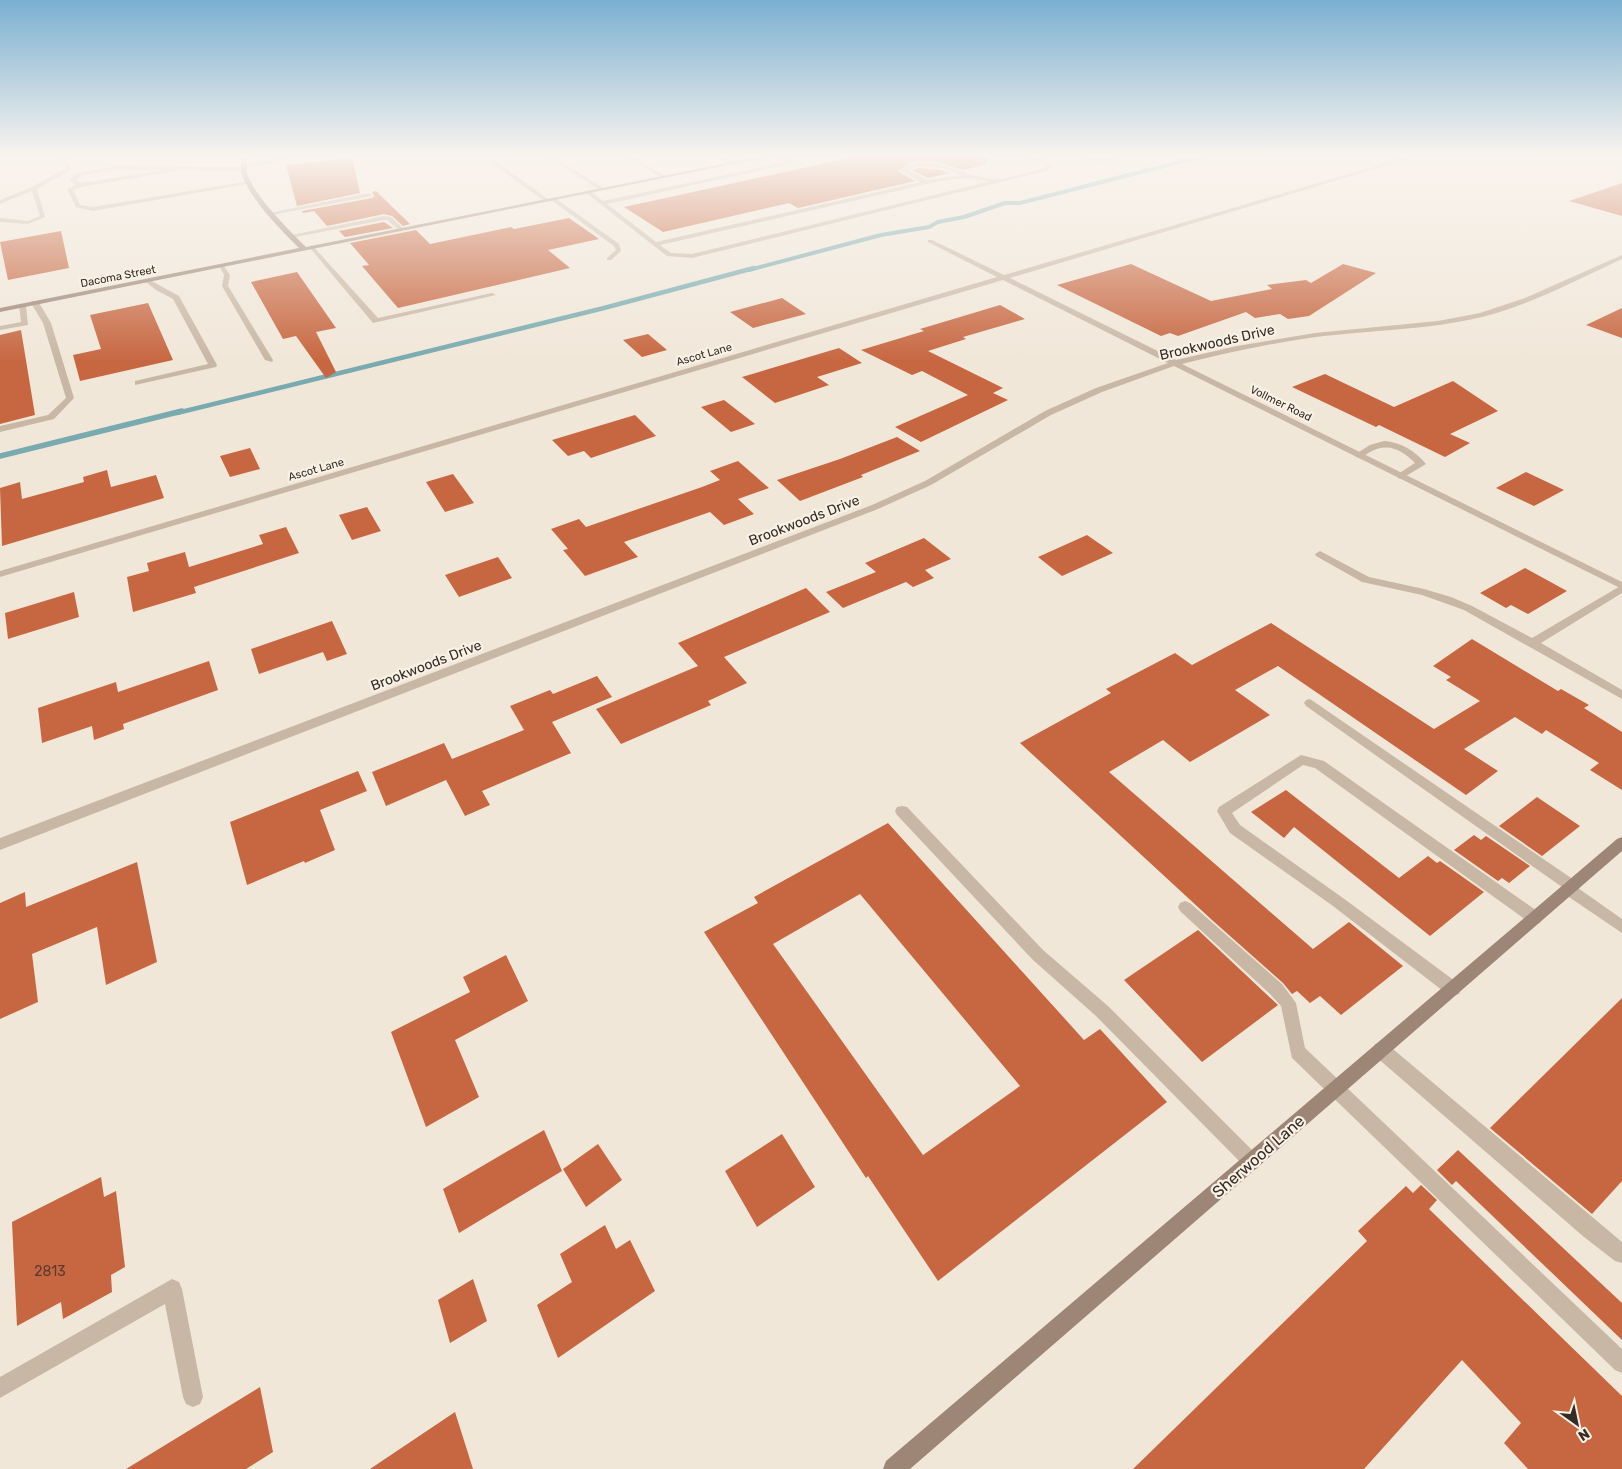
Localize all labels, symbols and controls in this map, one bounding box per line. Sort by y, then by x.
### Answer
street label: Dacoma Street [79,263,158,290]
street label: Brookwoods Drive [1158,321,1276,364]
street label: Ascot Lane [675,340,734,369]
street label: Vollmer Road [1248,383,1314,424]
street label: Ascot Lane [287,455,346,484]
street label: Brookwoods Drive [746,491,862,549]
street label: Brookwoods Drive [368,636,484,694]
street label: Sherwood Lane [1208,1111,1308,1201]
house number: 2813 [34,1263,66,1280]
north arrow [1552,1399,1602,1449]
text: N [1575,1425,1593,1444]

